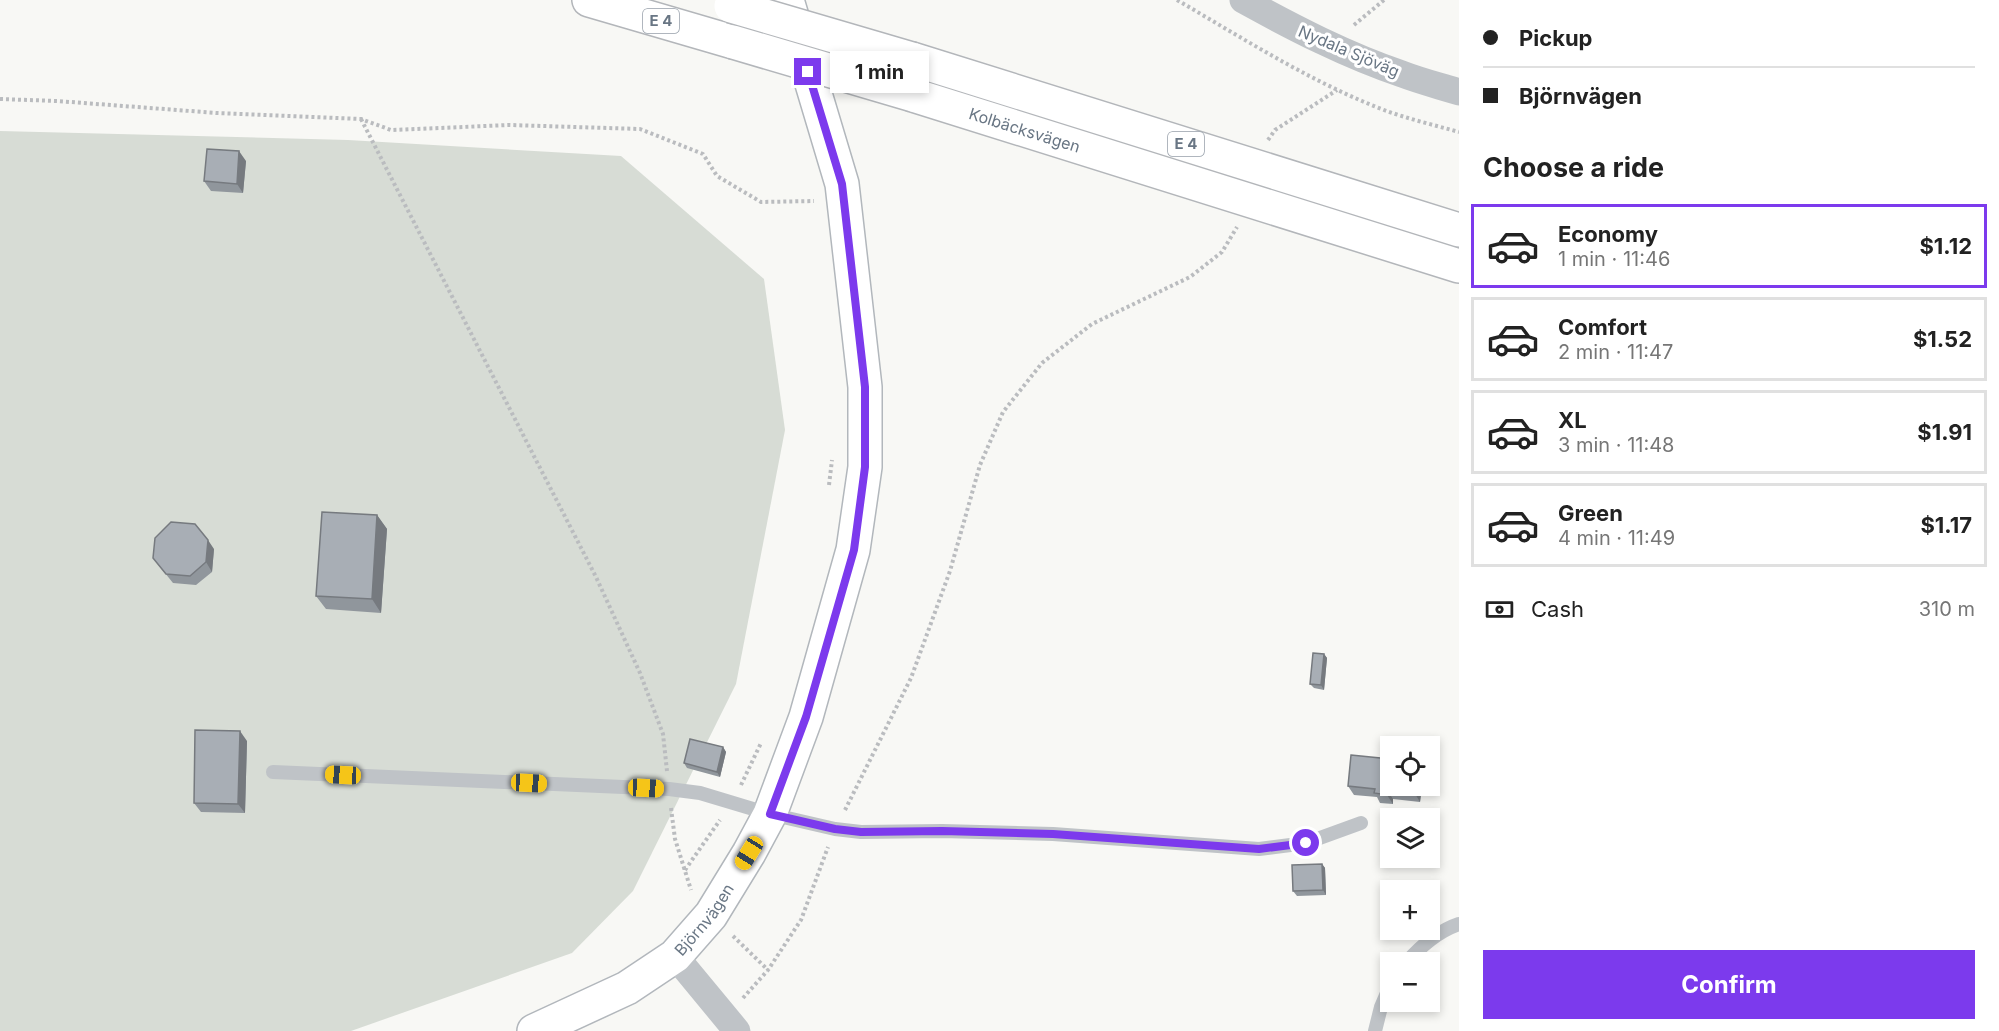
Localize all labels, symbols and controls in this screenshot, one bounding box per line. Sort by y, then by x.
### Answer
road number: E 4 [643,9,679,33]
street label: Nydala Sjöväg [1295,21,1403,81]
text: Pickup [1519,25,1593,51]
callout: 1 min [829,51,928,93]
route end [794,58,821,85]
text: 1 min [855,60,904,84]
text: Björnvägen [1519,83,1642,109]
street label: Kolbäcksvägen [967,103,1083,157]
road number: E 4 [1168,132,1204,156]
text: Choose a ride [1483,151,1664,184]
icon: car [1486,219,1540,273]
text: Economy [1558,221,1658,247]
text: $1.12 [1919,233,1972,259]
text: 1 min · 11:46 [1558,247,1670,271]
icon: car [1486,312,1540,366]
text: Comfort [1558,314,1647,340]
text: $1.52 [1913,326,1972,352]
text: 2 min · 11:47 [1558,340,1673,364]
icon: car [1486,405,1540,459]
text: XL [1558,407,1587,433]
text: $1.91 [1917,419,1972,445]
text: 3 min · 11:48 [1558,433,1675,457]
icon: car [1486,498,1540,552]
text: Green [1558,500,1623,526]
text: $1.17 [1920,512,1972,538]
text: 4 min · 11:49 [1558,526,1675,550]
icon: cash [1483,593,1516,626]
text: Cash [1531,596,1584,622]
text: 310 m [1919,597,1975,621]
map controls [1380,736,1440,1012]
button: locate [1380,736,1440,796]
car [325,765,361,785]
car [511,773,547,793]
car [628,778,664,798]
button: layers [1380,808,1440,868]
route start [1292,829,1319,856]
car [732,833,766,873]
street label: Björnvägen [670,880,738,960]
button: + [1380,880,1440,940]
button: Confirm [1483,950,1975,1019]
button: − [1380,952,1440,1012]

